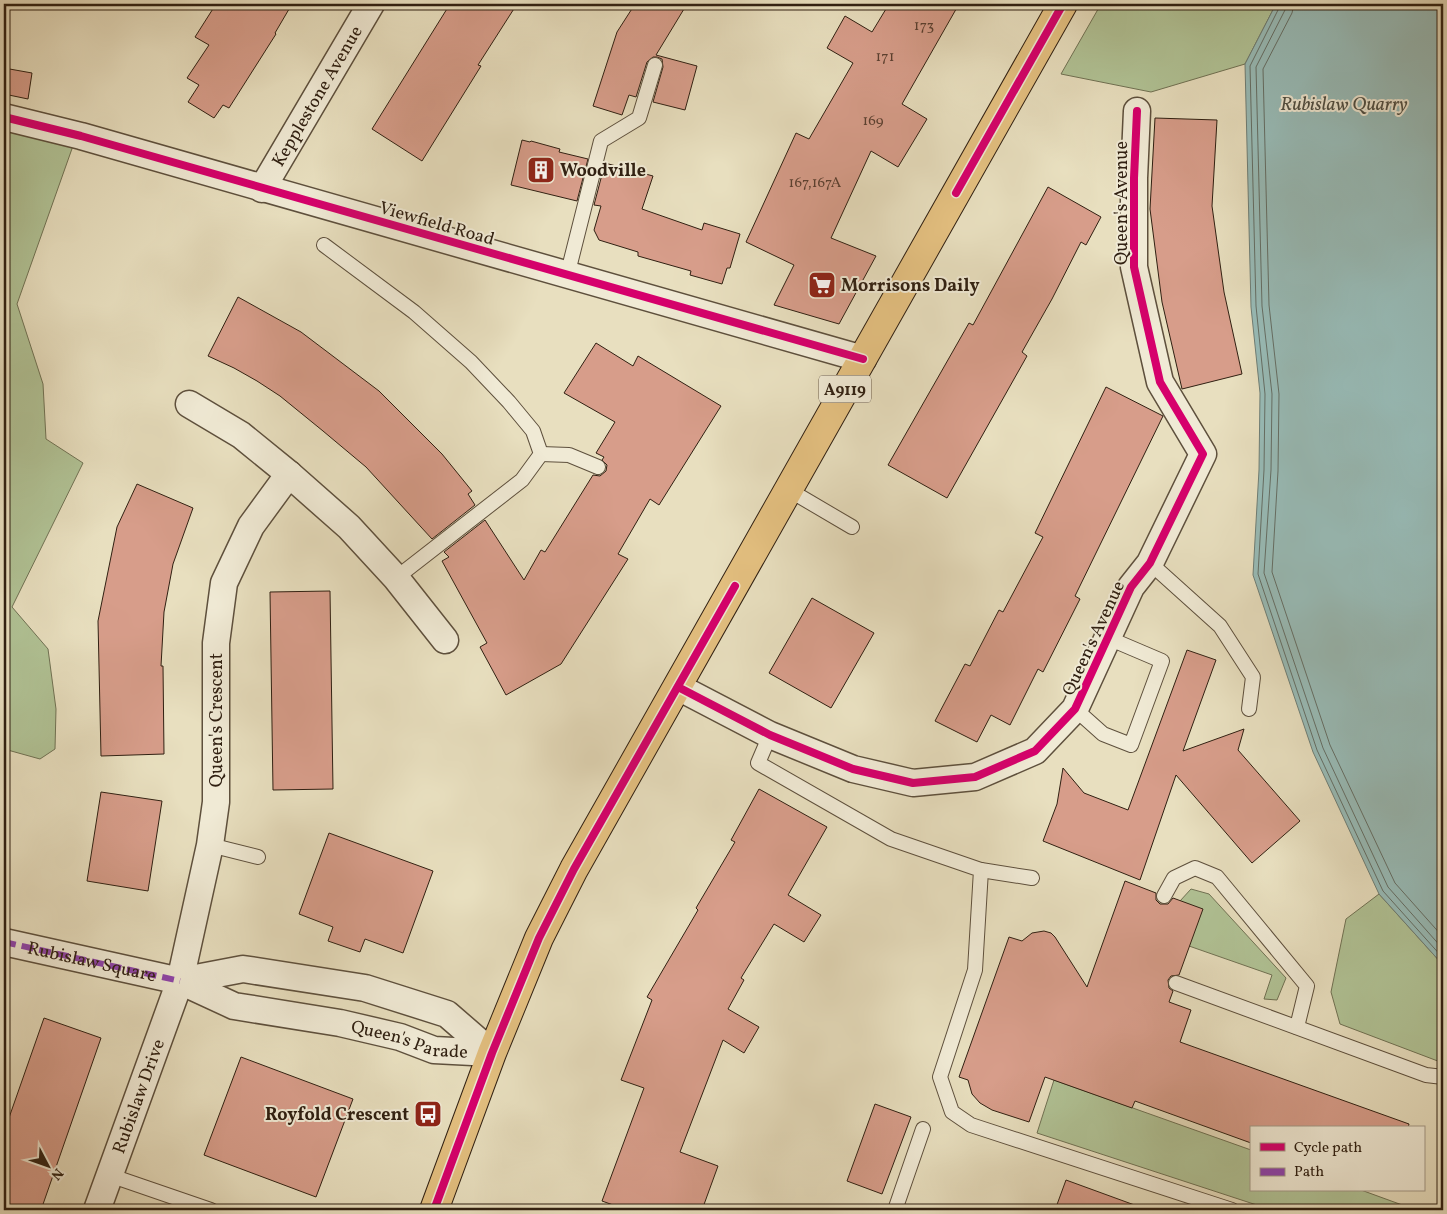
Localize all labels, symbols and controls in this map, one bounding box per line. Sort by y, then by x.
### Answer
house number: 173 [914,16,934,37]
street label: Kepplestone Avenue [267,22,369,172]
house number: 171 [876,47,894,68]
water label: Rubislaw Quarry [1280,92,1408,118]
house number: 169 [862,111,884,132]
street label: Queen's Avenue [1110,141,1135,265]
building icon: Woodville [526,155,556,185]
place label: Woodville [560,159,646,184]
house number: 167,167A [789,173,842,194]
street label: Viewfield Road [376,196,497,253]
supermarket icon: Morrisons Daily [807,270,837,300]
place label: Morrisons Daily [841,274,980,299]
road number: A9119 [819,376,871,402]
street label: Queen's Avenue [1057,577,1132,700]
street label: Queen's Crescent [205,653,230,787]
street label: Rubislaw Square [25,937,158,989]
street label: Queen's Parade [348,1015,468,1066]
street label: Rubislaw Drive [107,1036,172,1158]
bus stop icon: Royfold Crescent [413,1099,443,1129]
place label: Royfold Crescent [265,1103,409,1128]
legend [1250,1126,1424,1192]
text: Cycle path [1294,1138,1362,1159]
north arrow [22,1142,72,1192]
text: Path [1294,1162,1324,1183]
text: N [46,1163,67,1184]

